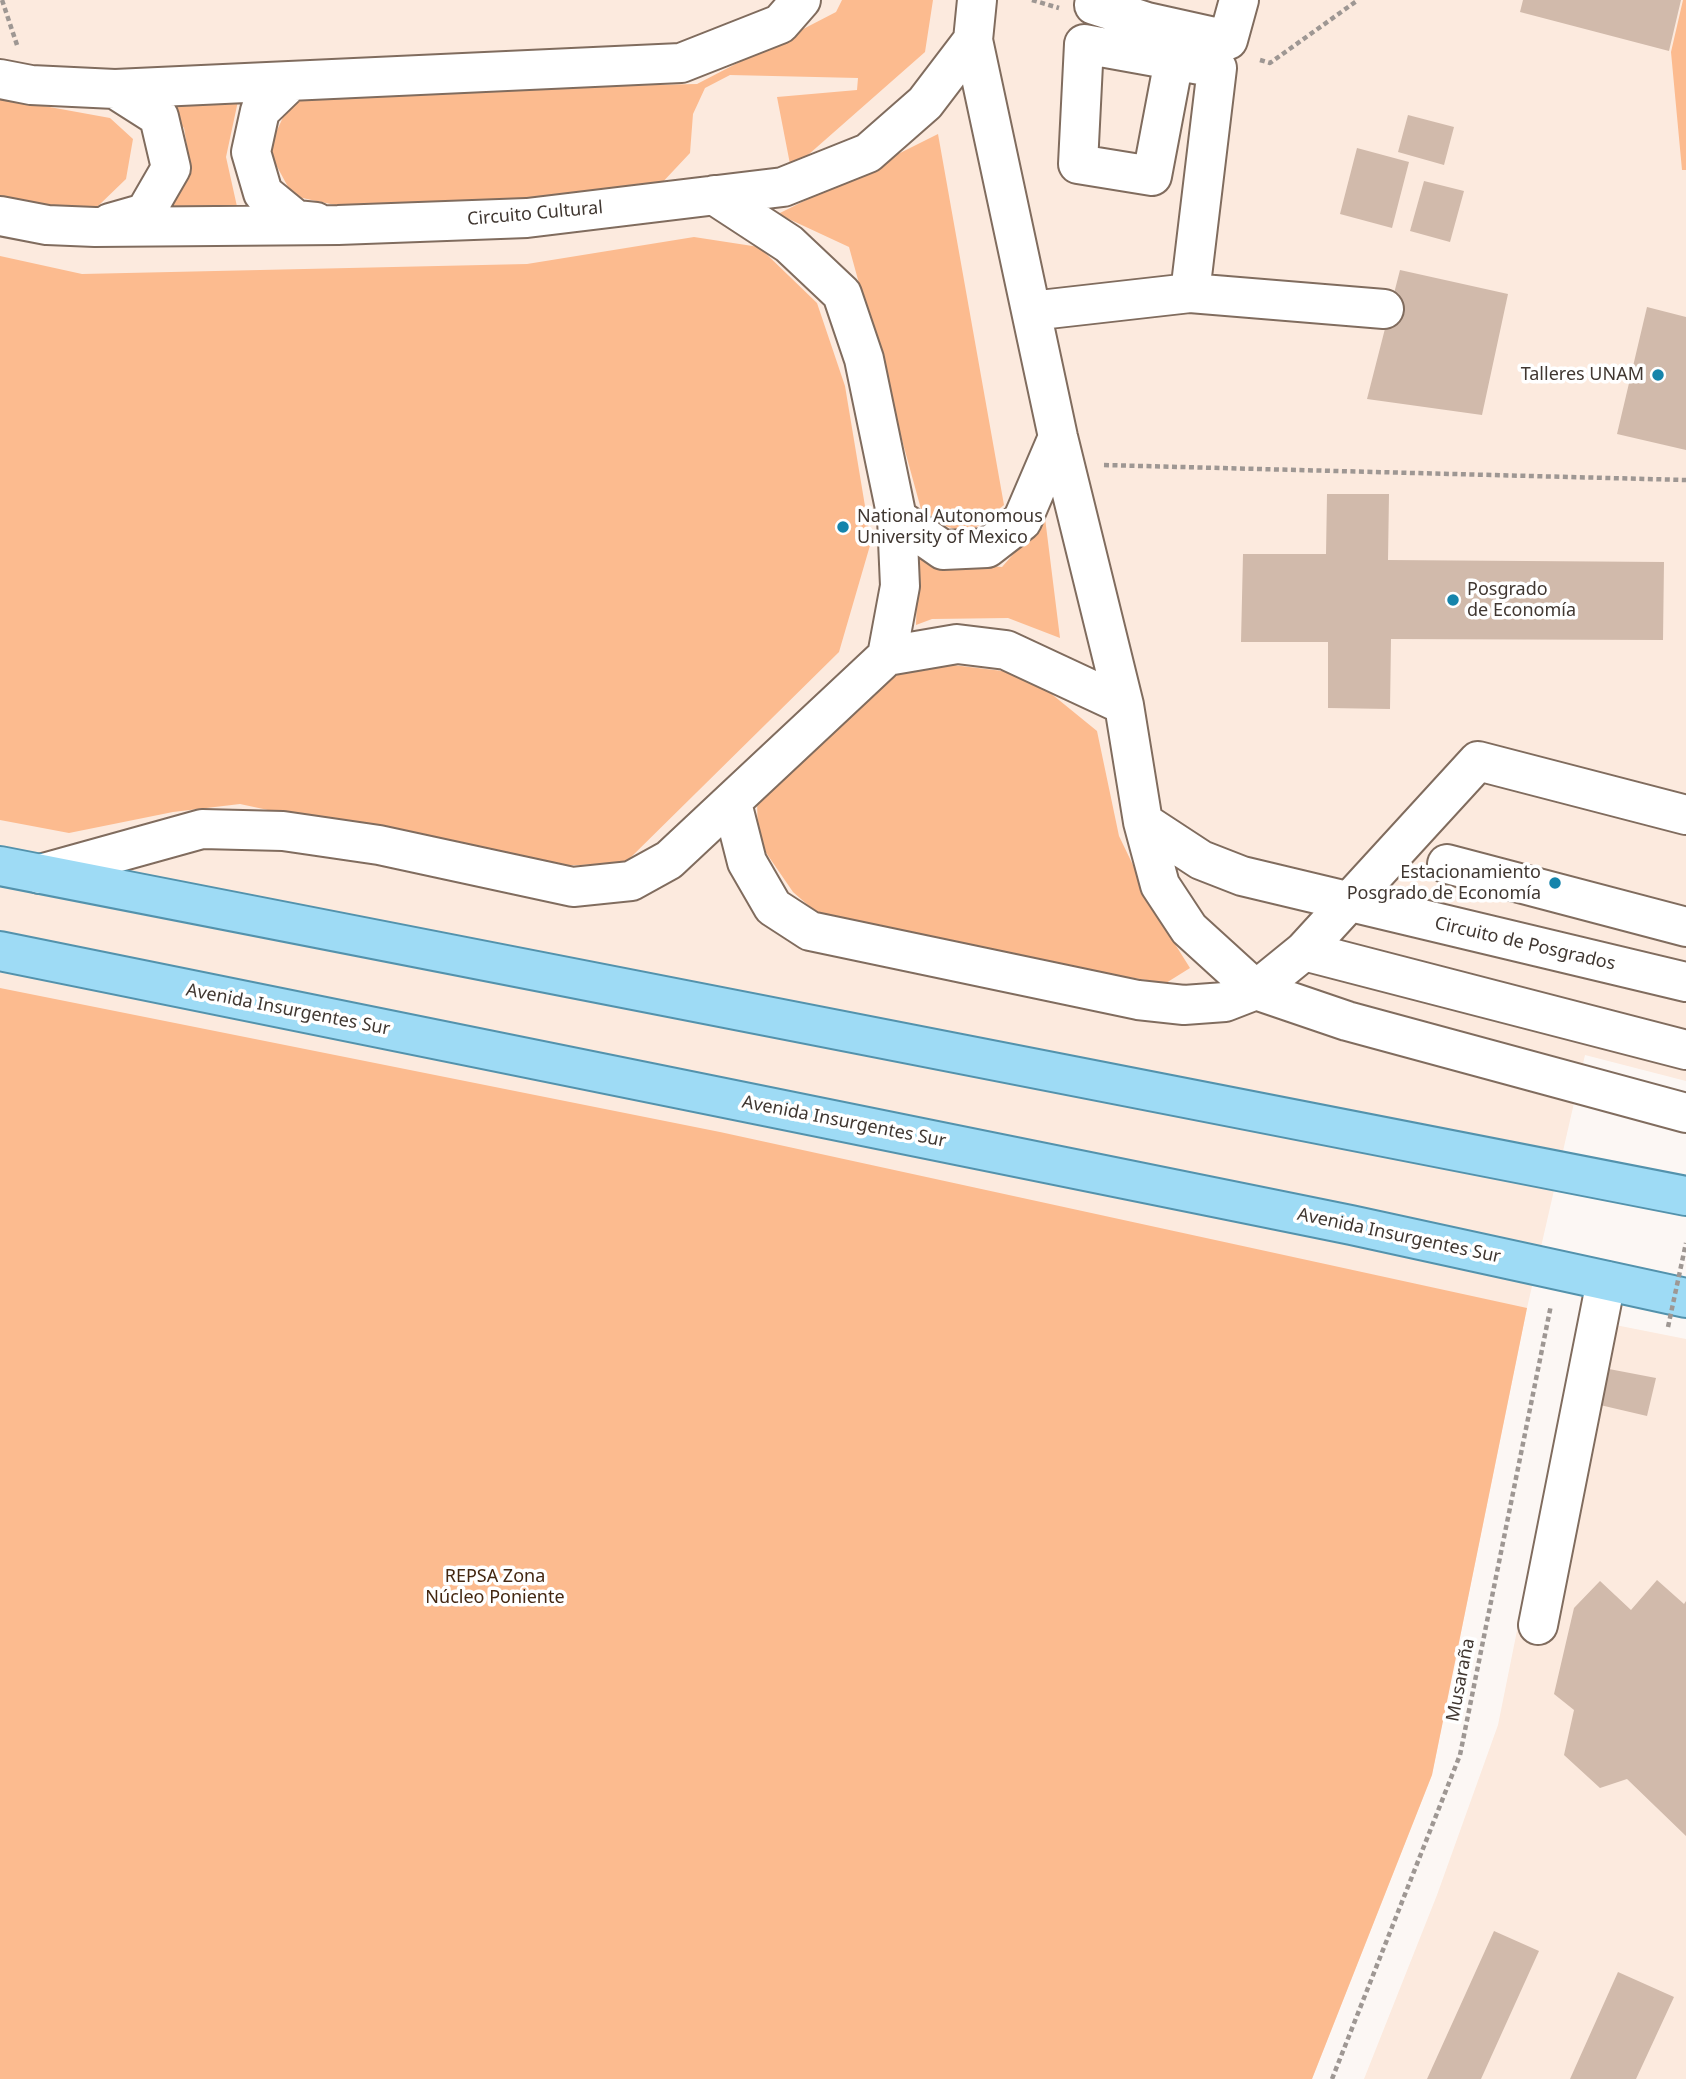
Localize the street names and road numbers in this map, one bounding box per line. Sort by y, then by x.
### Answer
street label: Circuito Cultural [466,197,604,231]
street label: Circuito de Posgrados [1433,913,1617,975]
street label: Avenida Insurgentes Sur [184,980,392,1040]
street label: Avenida Insurgentes Sur [740,1092,948,1152]
street label: Avenida Insurgentes Sur [1295,1204,1503,1268]
street label: Musaraña [1442,1636,1480,1724]

